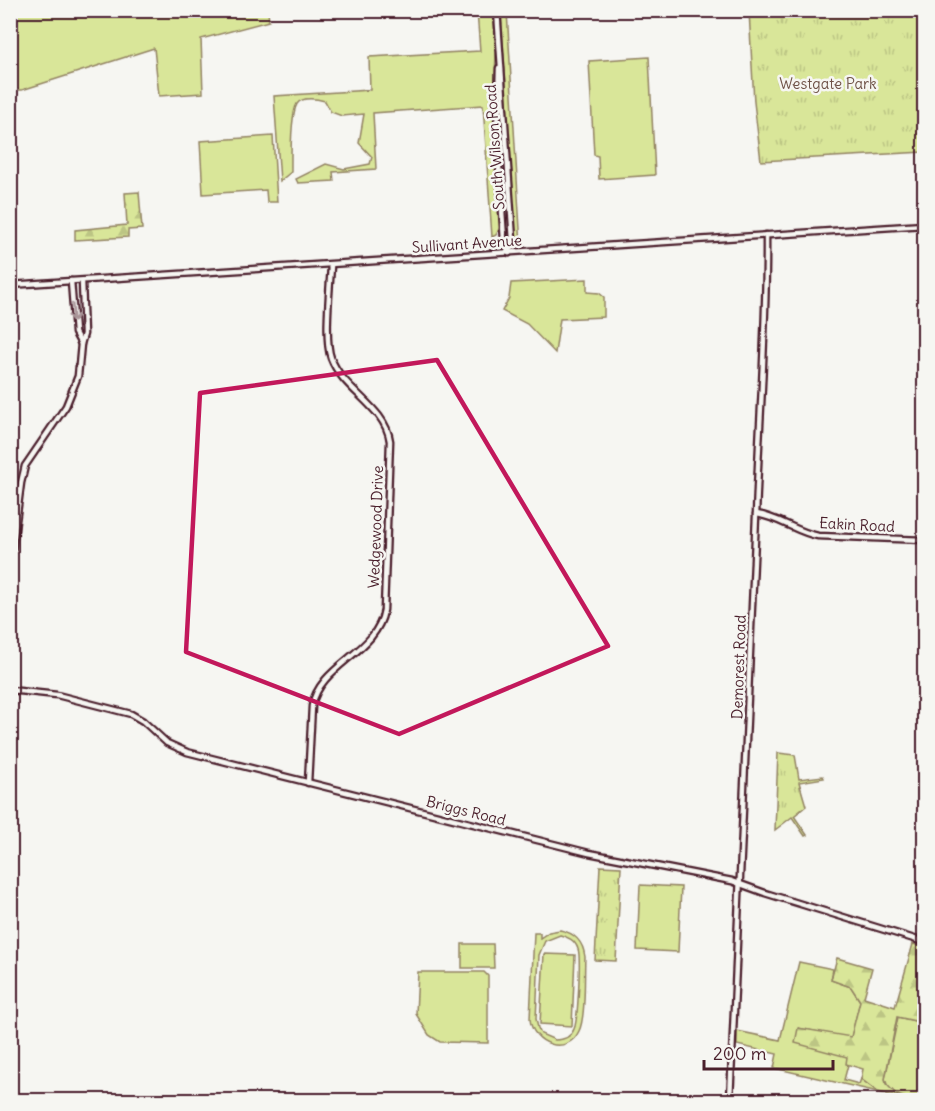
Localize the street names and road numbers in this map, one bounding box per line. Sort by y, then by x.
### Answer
street label: South Wilson Road [481,83,508,210]
street label: Sullivant Avenue [411,230,523,257]
street label: Wedgewood Drive [364,465,387,589]
street label: Eakin Road [819,513,895,536]
street label: Demorest Road [727,614,750,720]
street label: Briggs Road [424,791,508,830]

